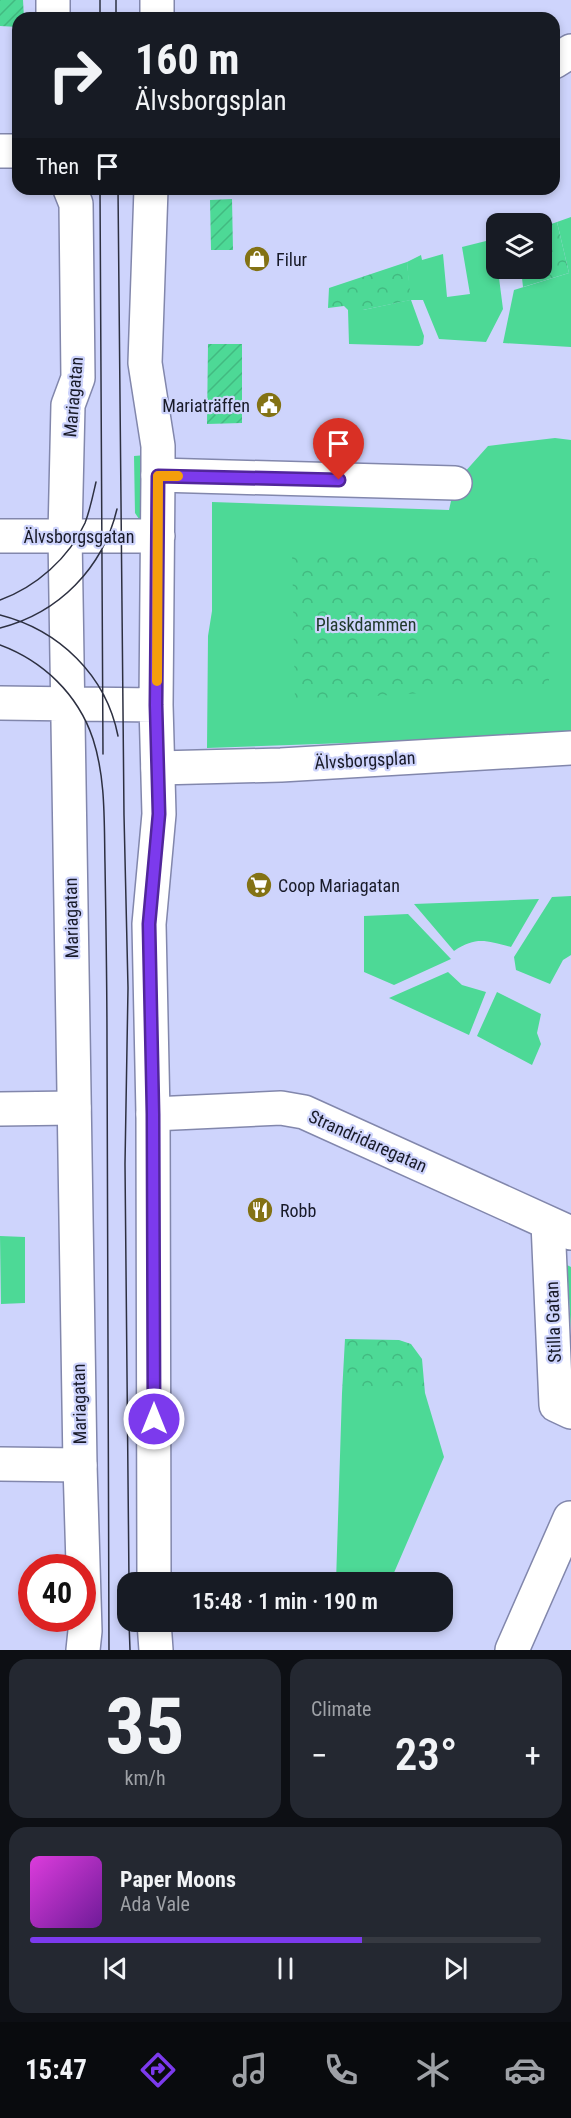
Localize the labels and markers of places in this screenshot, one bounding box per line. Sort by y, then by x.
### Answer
shop icon: Filur [242,244,272,274]
place label: Filur [276,249,308,270]
public building icon: Mariaträffen [254,390,284,420]
place label: Mariaträffen [162,395,250,416]
pin [313,418,364,480]
supermarket icon: Coop Mariagatan [244,870,274,900]
place label: Coop Mariagatan [278,875,400,896]
restaurant icon: Robb [245,1195,275,1225]
place label: Robb [280,1200,316,1221]

